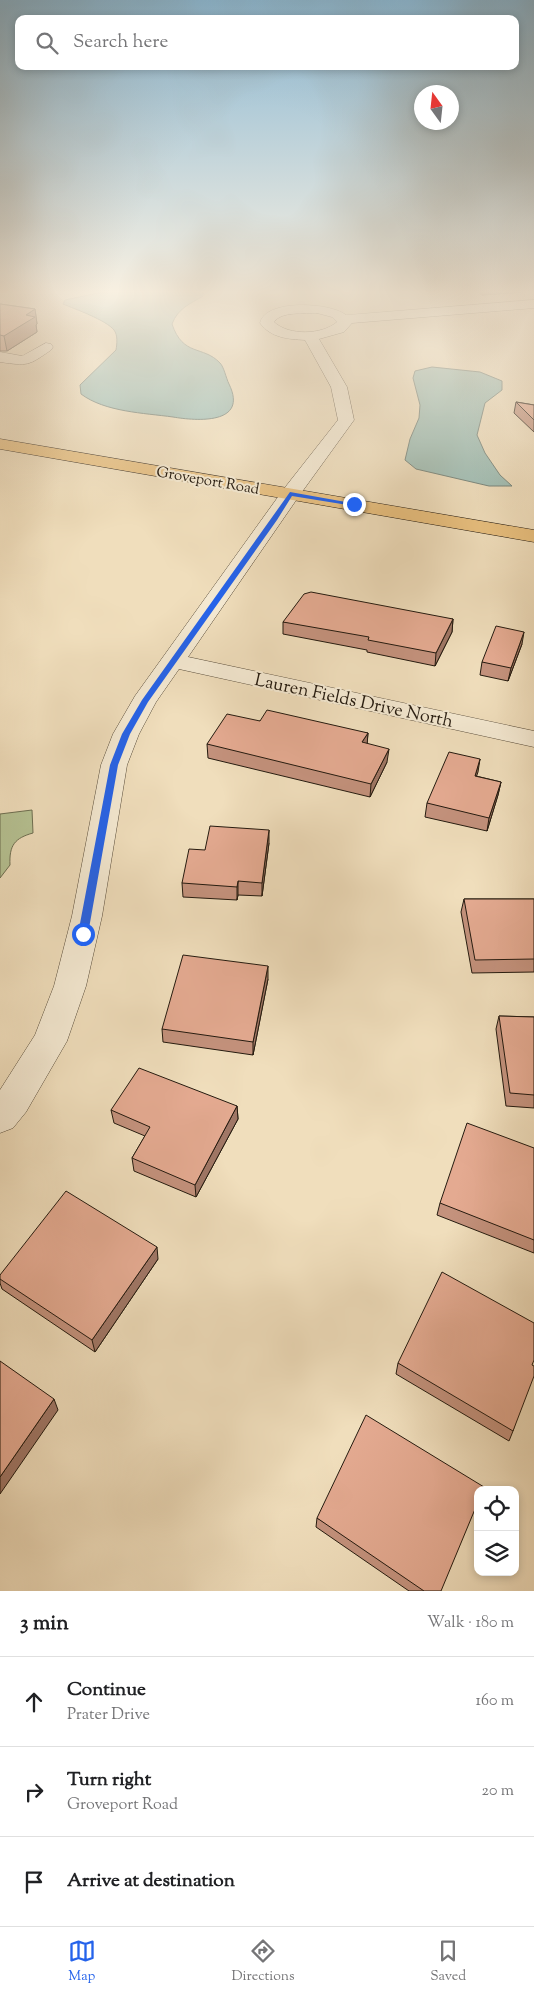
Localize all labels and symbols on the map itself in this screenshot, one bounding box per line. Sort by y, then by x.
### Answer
north arrow [414,85,459,130]
street label: Groveport Road [155,462,261,501]
route end [343,493,366,516]
street label: Lauren Fields Drive North [252,668,456,736]
route start [72,923,95,946]

